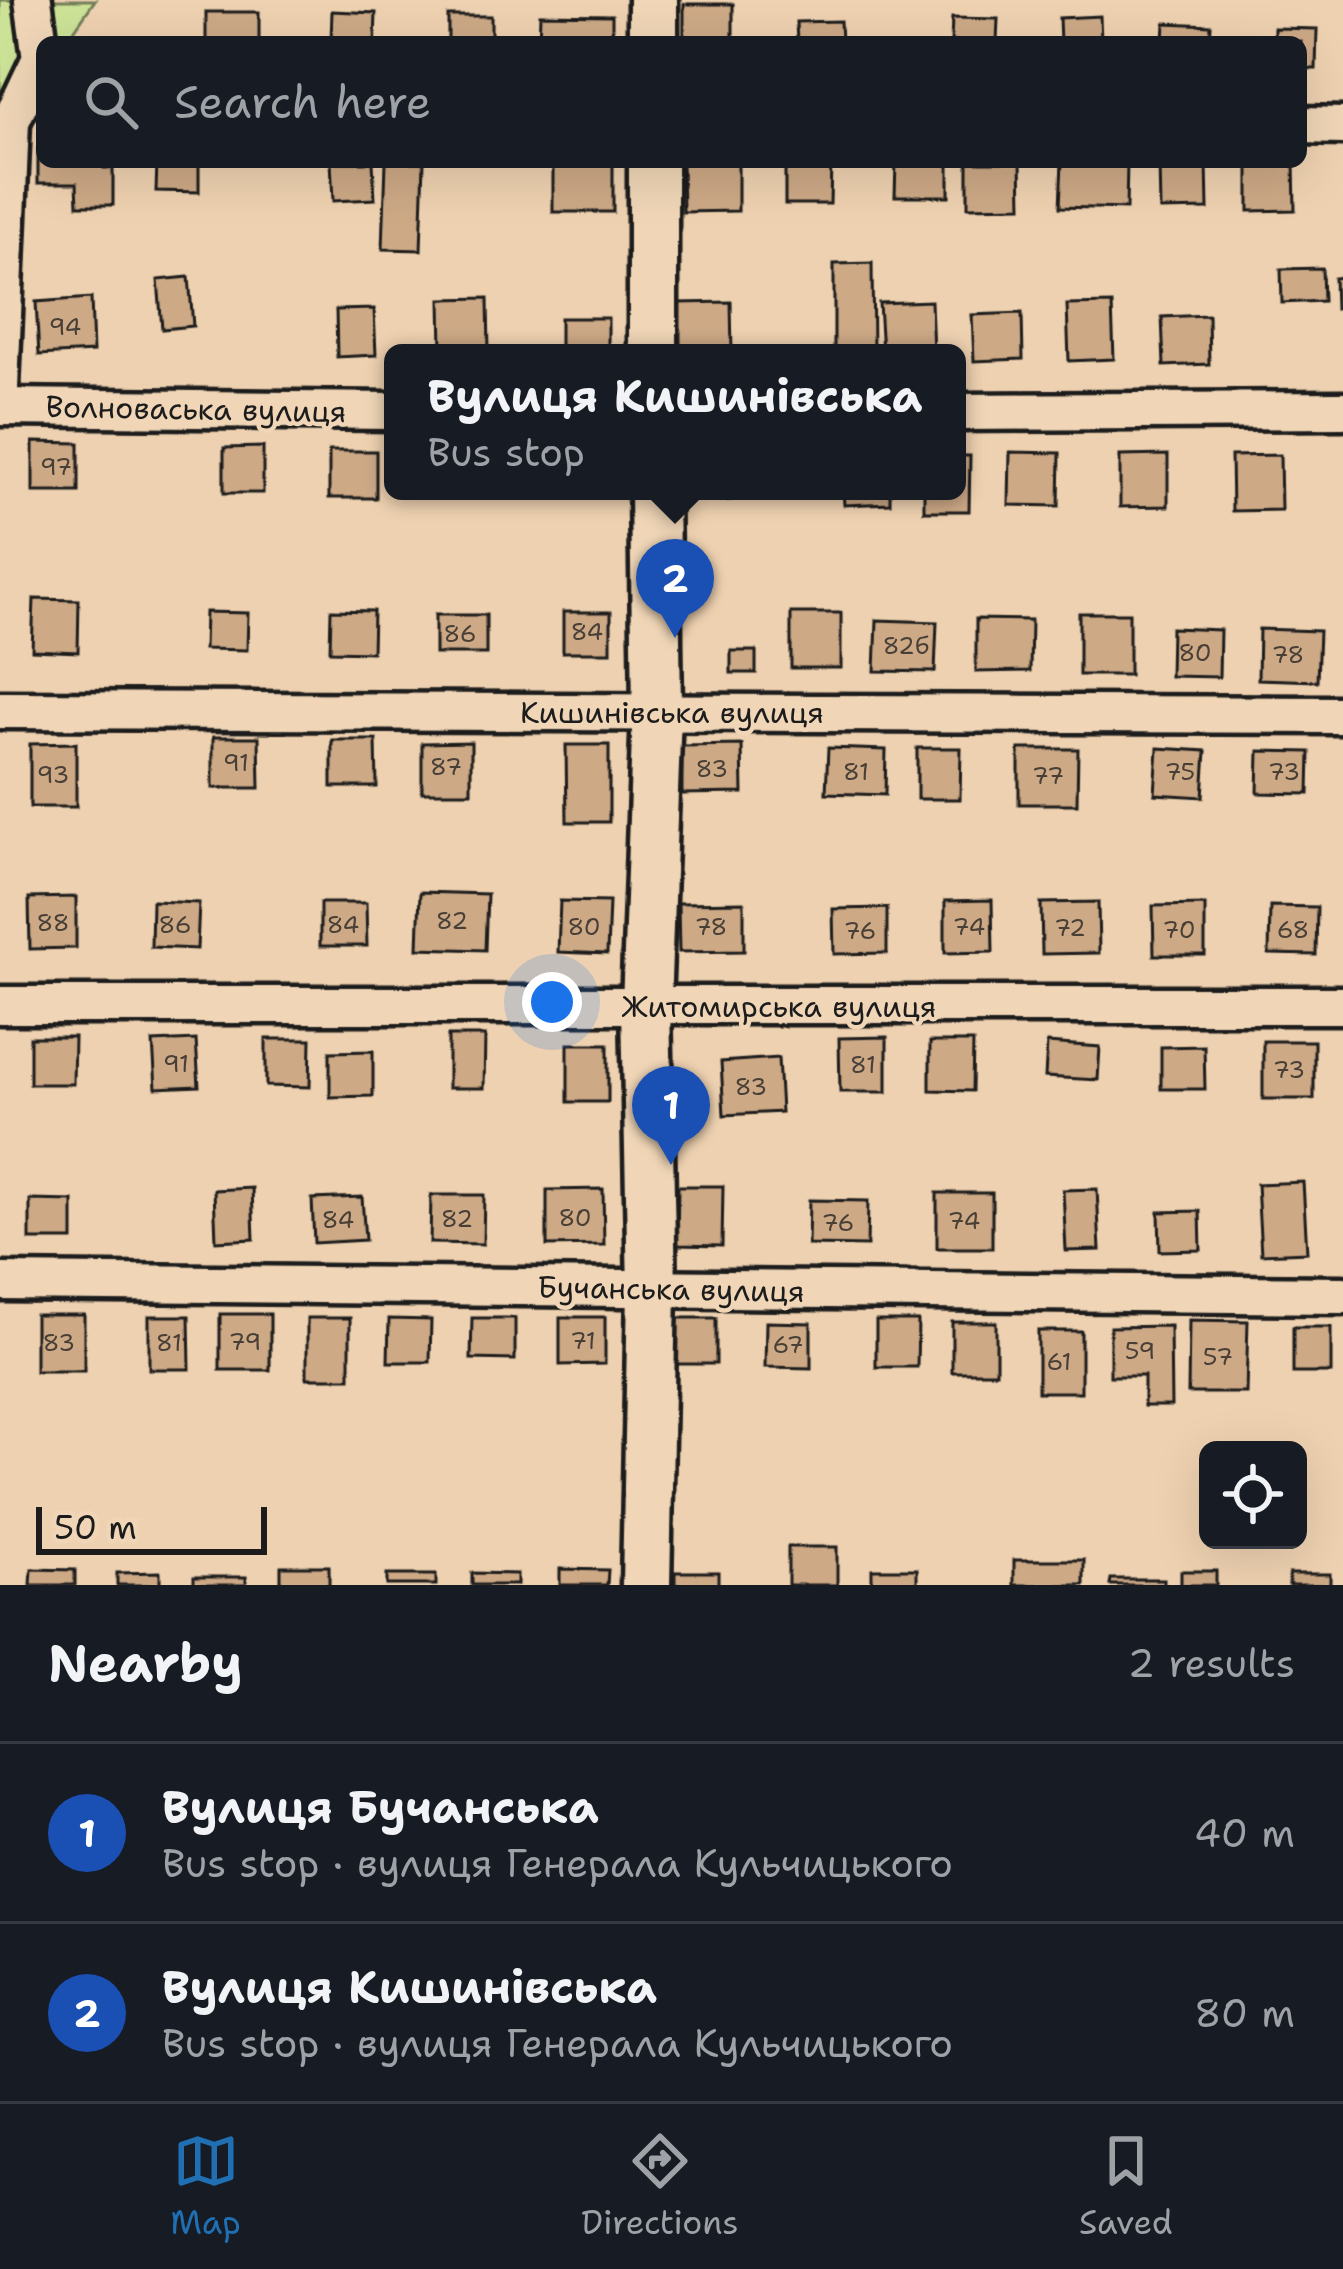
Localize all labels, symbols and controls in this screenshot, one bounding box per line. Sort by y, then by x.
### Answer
search box [36,36,1307,168]
icon: search [78,69,144,135]
text: Search here [174,72,431,132]
house number: 94 [49,311,81,343]
popup [384,344,966,500]
text: Вулиця Кишинівська [427,366,923,426]
street label: Волноваська вулиця [45,386,347,432]
text: Bus stop [427,426,585,478]
house number: 97 [40,451,72,483]
pin: 2 [636,539,714,638]
house number: 84 [571,616,603,648]
house number: 86 [444,618,476,650]
house number: 82б [883,630,929,662]
house number: 80 [1178,637,1212,669]
house number: 78 [1272,639,1304,671]
street label: Кишинівська вулиця [520,692,824,733]
house number: 91 [223,747,249,779]
house number: 87 [430,751,462,783]
house number: 83 [696,753,728,785]
house number: 81 [843,756,869,788]
house number: 75 [1165,756,1195,788]
house number: 73 [1268,756,1300,788]
house number: 93 [37,759,69,791]
house number: 77 [1032,760,1064,792]
house number: 82 [436,905,468,937]
house number: 88 [36,907,70,939]
house number: 86 [159,909,191,941]
house number: 84 [327,909,359,941]
house number: 80 [567,911,601,943]
house number: 78 [695,911,727,943]
house number: 74 [953,911,985,943]
house number: 72 [1054,912,1086,944]
house number: 70 [1162,914,1196,946]
house number: 68 [1277,914,1309,946]
house number: 76 [844,915,876,947]
your location [522,972,582,1032]
street label: Житомирська вулиця [622,986,936,1027]
house number: 91 [163,1048,189,1080]
house number: 81 [850,1049,876,1081]
house number: 73 [1273,1054,1305,1086]
pin: 1 [632,1066,710,1165]
house number: 83 [735,1071,767,1103]
house number: 80 [558,1202,592,1234]
house number: 82 [441,1203,473,1235]
house number: 84 [322,1204,354,1236]
house number: 74 [948,1205,980,1237]
house number: 76 [822,1207,854,1239]
street label: Бучанська вулиця [537,1266,805,1312]
house number: 71 [570,1325,596,1357]
house number: 79 [229,1326,261,1358]
house number: 83 [43,1327,75,1359]
house number: 81 [156,1327,182,1359]
house number: 67 [773,1329,803,1361]
house number: 59 [1125,1335,1155,1367]
house number: 57 [1203,1341,1233,1373]
house number: 61 [1047,1346,1071,1378]
map controls [1199,1441,1307,1549]
button: locate [1199,1441,1307,1549]
scale bar [36,1501,267,1554]
text: 50 m [54,1505,137,1550]
text: Nearby [48,1629,243,1697]
text: 2 results [1128,1637,1295,1689]
text: Вулиця Бучанська [162,1777,599,1837]
text: 1 [78,1807,96,1859]
text: 40 m [1194,1807,1295,1859]
text: Bus stop · вулиця Генерала Кульчицького [162,1837,953,1889]
text: Вулиця Кишинівська [162,1957,657,2017]
text: 2 [73,1987,101,2039]
text: 80 m [1194,1987,1295,2039]
text: Bus stop · вулиця Генерала Кульчицького [162,2017,953,2069]
tab: Map [170,2128,241,2245]
tab: Directions [581,2128,739,2245]
tab: Saved [1079,2128,1173,2245]

